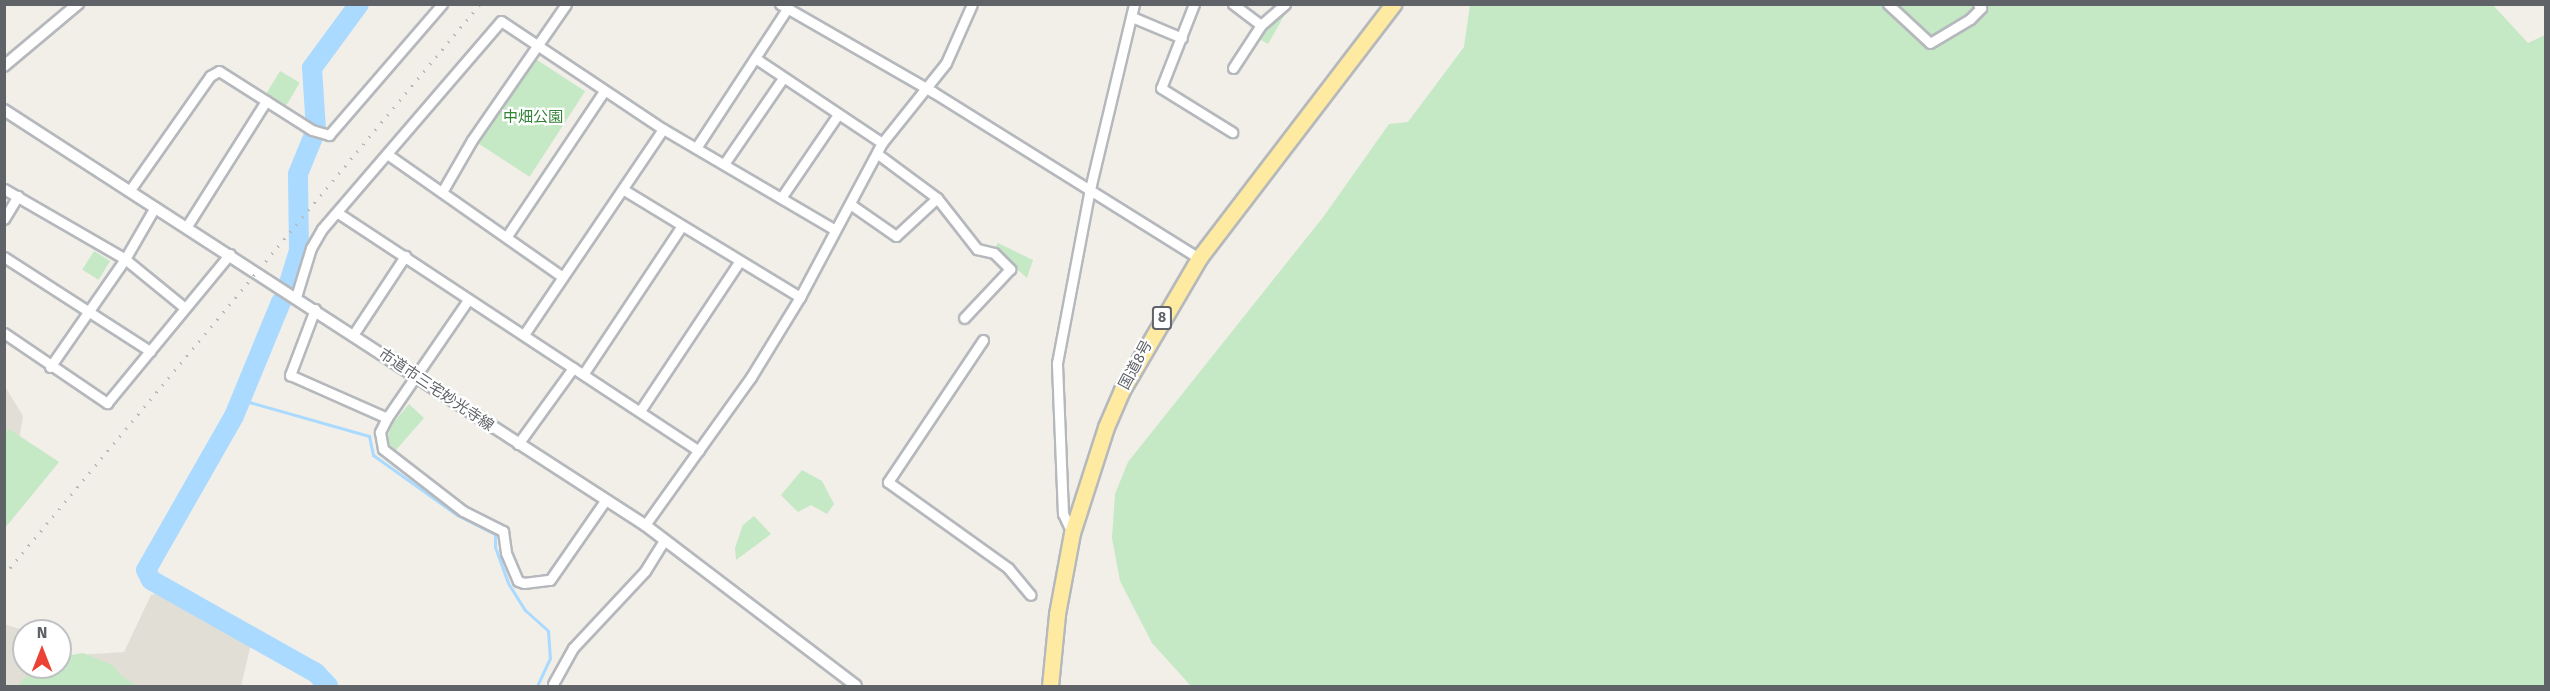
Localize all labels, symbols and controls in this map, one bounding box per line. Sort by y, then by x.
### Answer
park label: 中畑公園 [503,109,563,127]
road number: 8 [1152,307,1172,329]
street label: 国道8号 [1116,337,1156,393]
street label: 市道市三宅妙光寺線 [375,345,497,435]
north arrow [12,619,72,679]
text: N [37,623,47,642]

